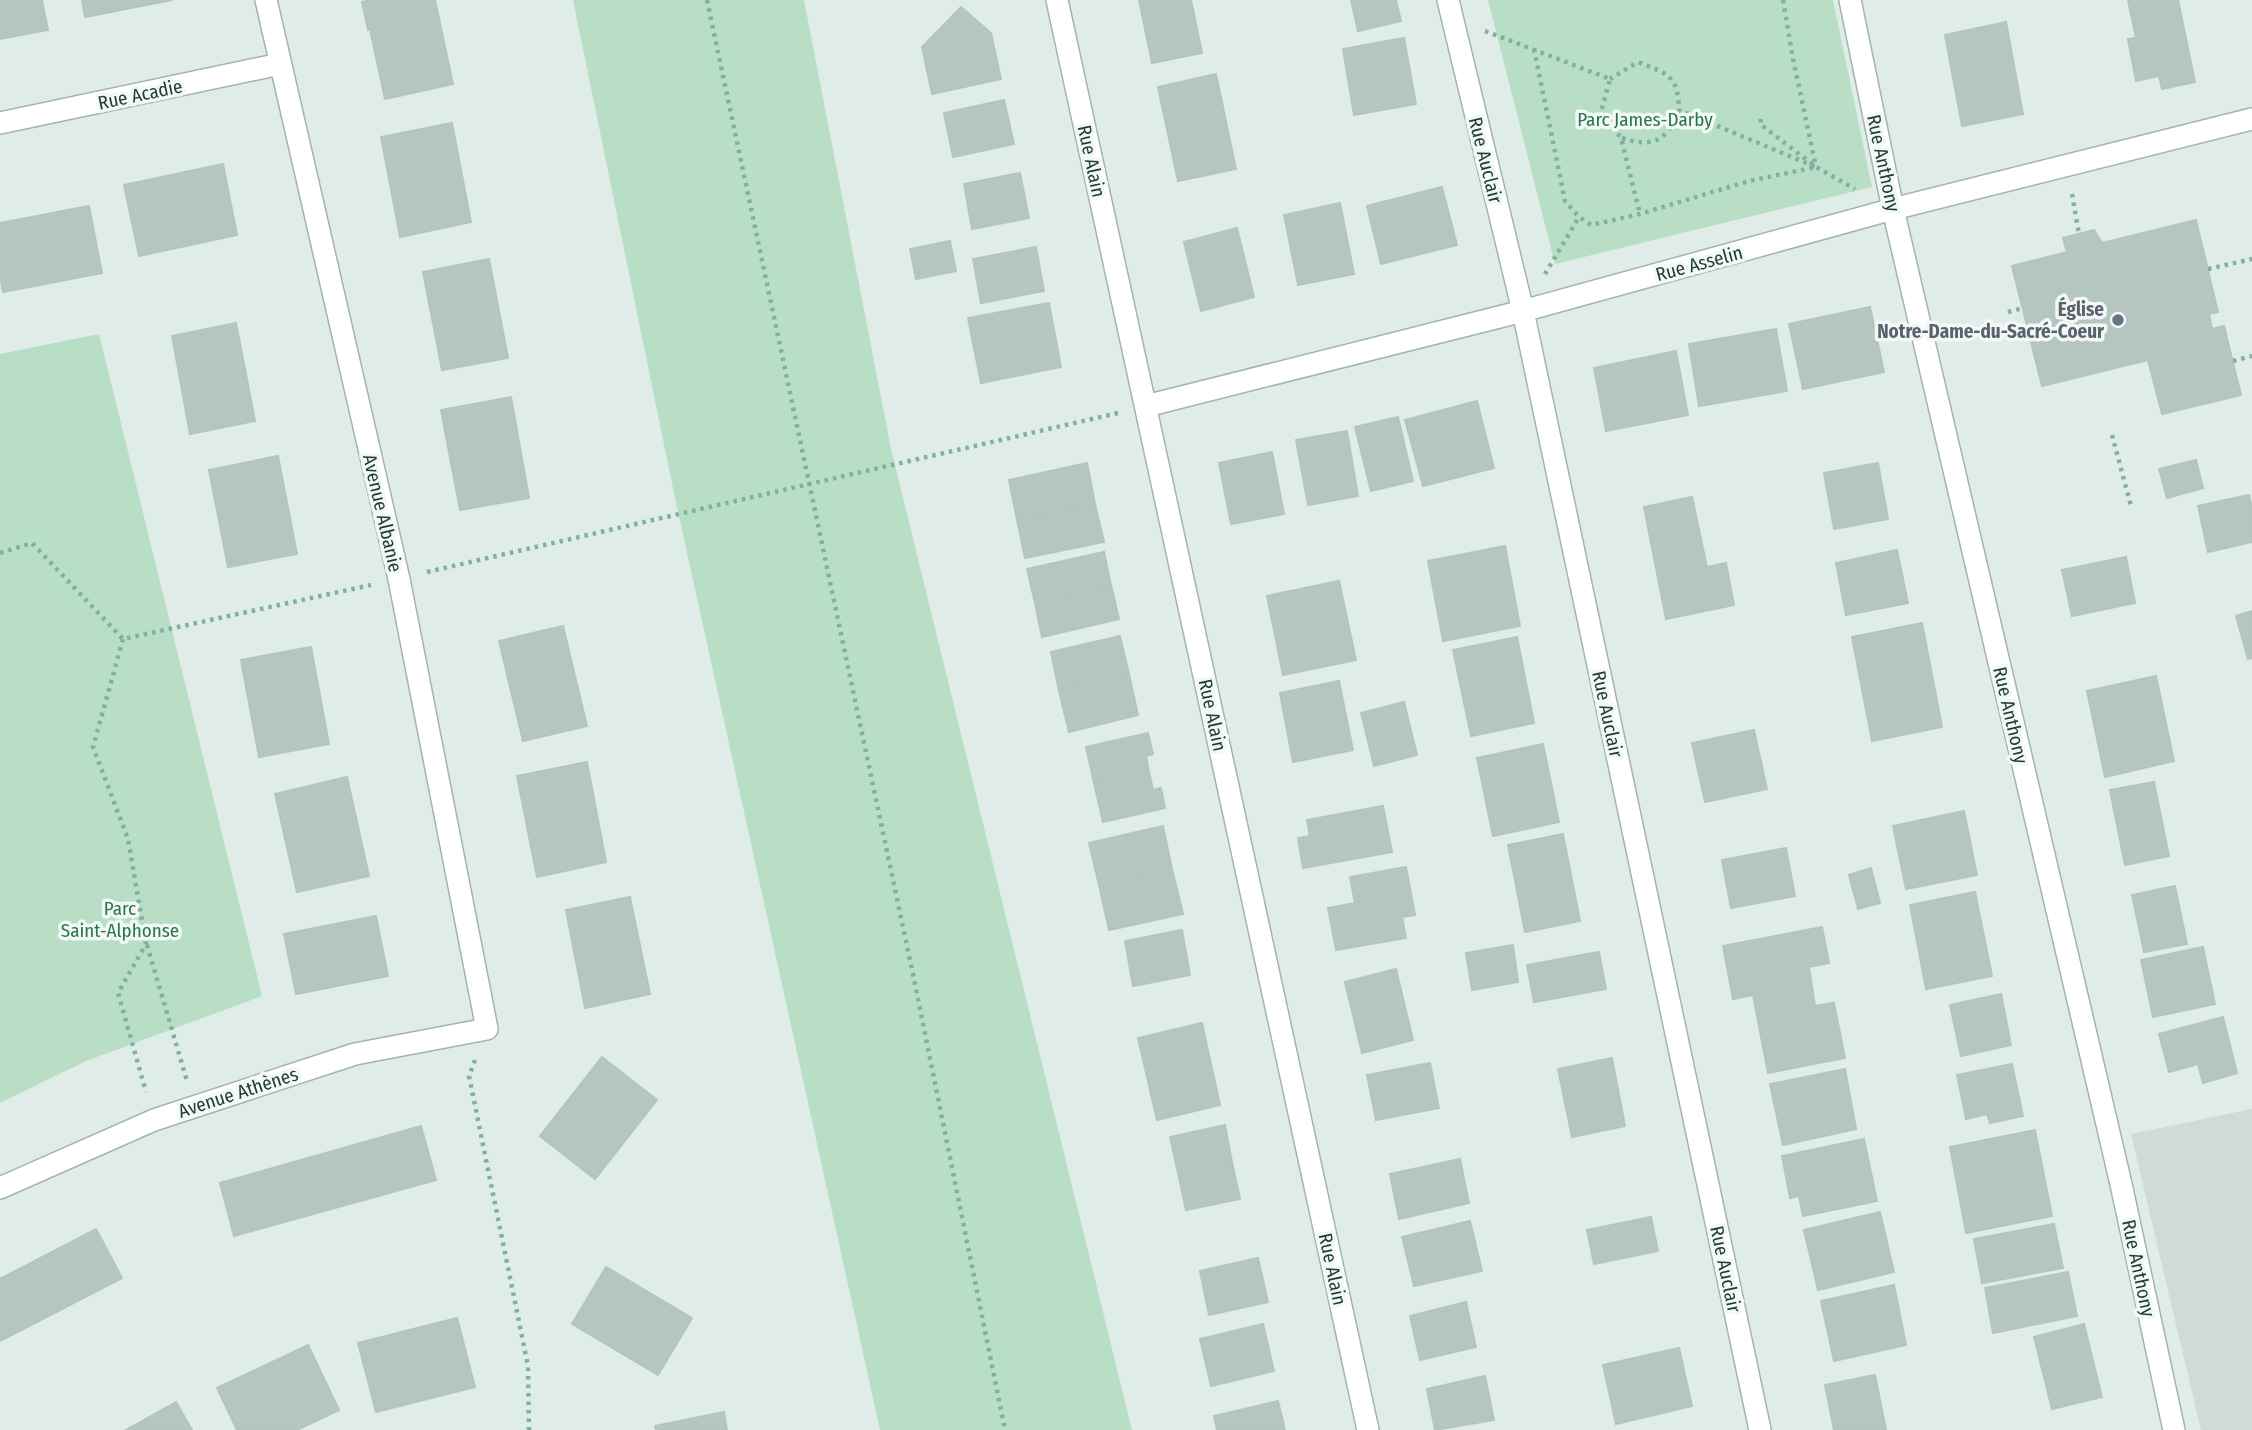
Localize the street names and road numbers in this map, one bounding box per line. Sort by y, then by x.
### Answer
street label: Rue Acadie [96,74,184,115]
street label: Rue Anthony [1862,112,1905,214]
street label: Rue Auclair [1464,115,1507,206]
street label: Rue Alain [1073,123,1110,199]
street label: Rue Asselin [1653,241,1745,286]
street label: Avenue Albanie [358,452,407,574]
street label: Rue Anthony [1988,664,2033,766]
street label: Rue Auclair [1587,669,1628,760]
street label: Rue Alain [1194,677,1231,753]
street label: Avenue Athènes [175,1062,301,1123]
street label: Rue Anthony [2117,1217,2160,1319]
street label: Rue Auclair [1705,1224,1746,1315]
street label: Rue Alain [1314,1231,1351,1307]

